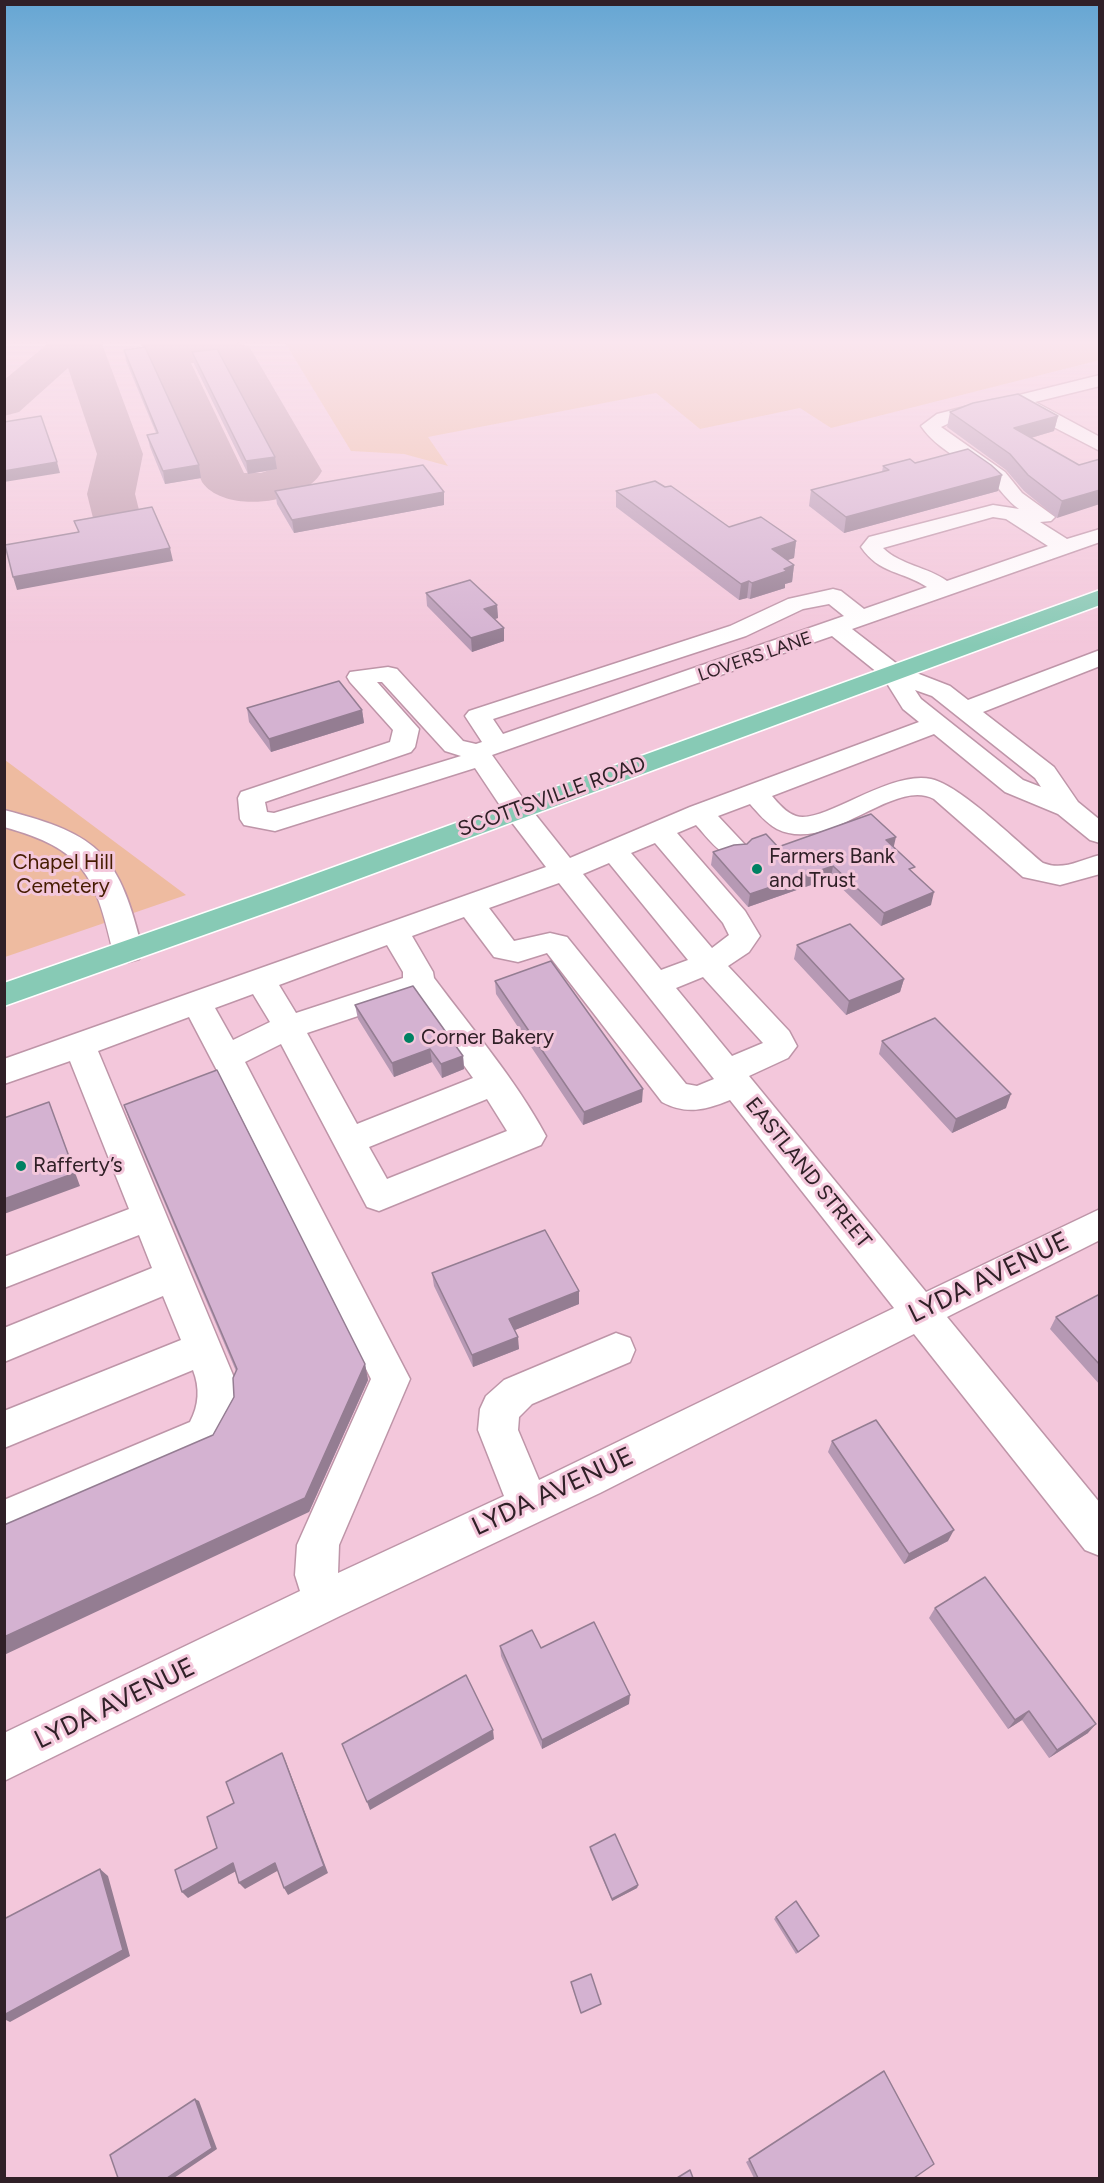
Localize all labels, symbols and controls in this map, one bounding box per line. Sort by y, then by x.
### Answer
street label: LOVERS LANE [695,627,815,687]
street label: SCOTTSVILLE ROAD [455,751,649,843]
place label: Farmers Bank and Trust [769,844,895,894]
park label: Chapel Hill Cemetery [12,850,114,900]
marker: Farmers Bank and Trust [750,862,764,876]
place label: Corner Bakery [421,1025,554,1051]
marker: Corner Bakery [402,1031,416,1045]
street label: EASTLAND STREET [740,1093,876,1253]
place label: Rafferty’s [33,1153,123,1179]
marker: Rafferty’s [14,1159,28,1173]
street label: LYDA AVENUE [904,1226,1074,1330]
street label: LYDA AVENUE [467,1441,639,1543]
street label: LYDA AVENUE [30,1652,200,1756]

